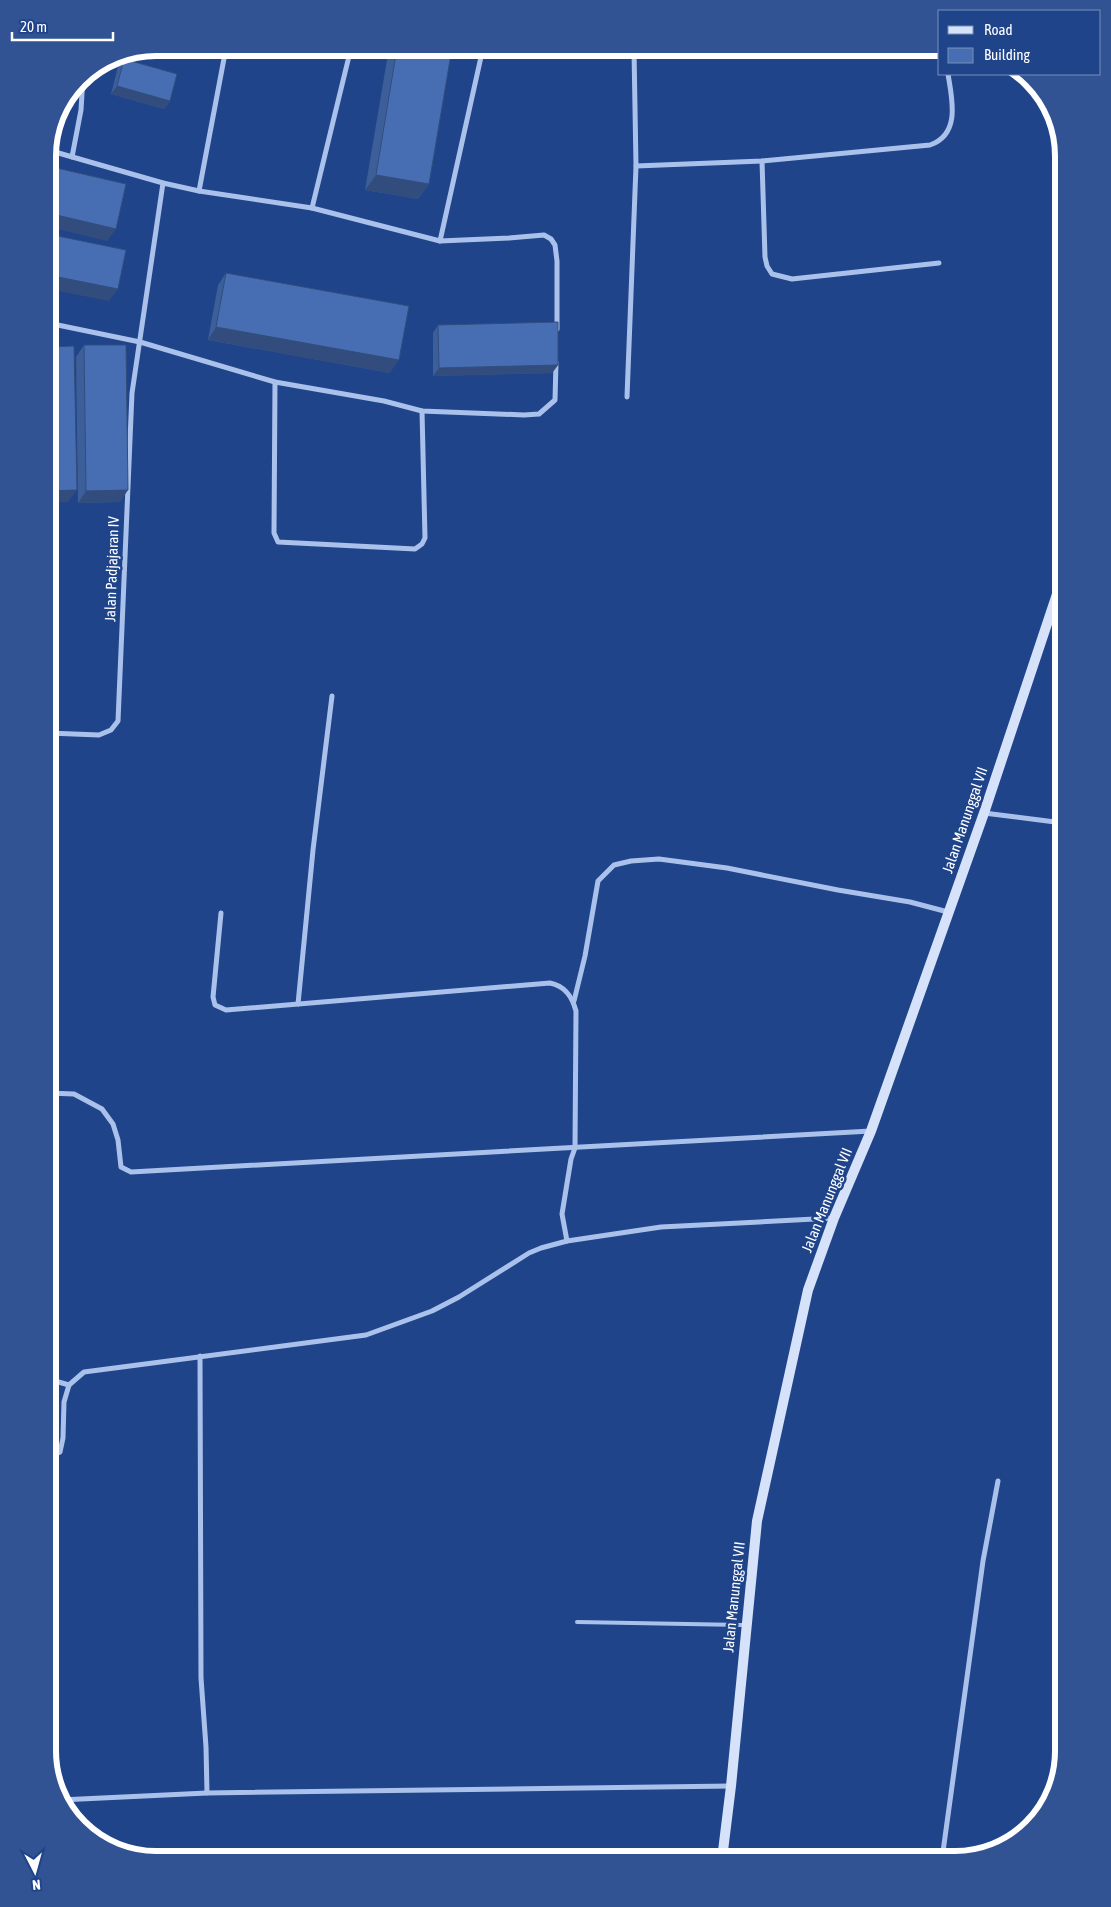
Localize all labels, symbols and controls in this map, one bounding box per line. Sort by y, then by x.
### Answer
scale bar [12,10,114,42]
legend [938,10,1101,75]
text: 20 m [20,18,47,35]
text: Road [984,21,1013,38]
text: Building [984,46,1030,63]
street label: Jalan Padjajaran IV [101,515,122,622]
street label: Jalan Manunggal VII [938,765,991,875]
street label: Jalan Manunggal VII [798,1145,855,1255]
street label: Jalan Manunggal VII [719,1541,748,1653]
north arrow [10,1847,60,1897]
text: N [31,1877,41,1893]

